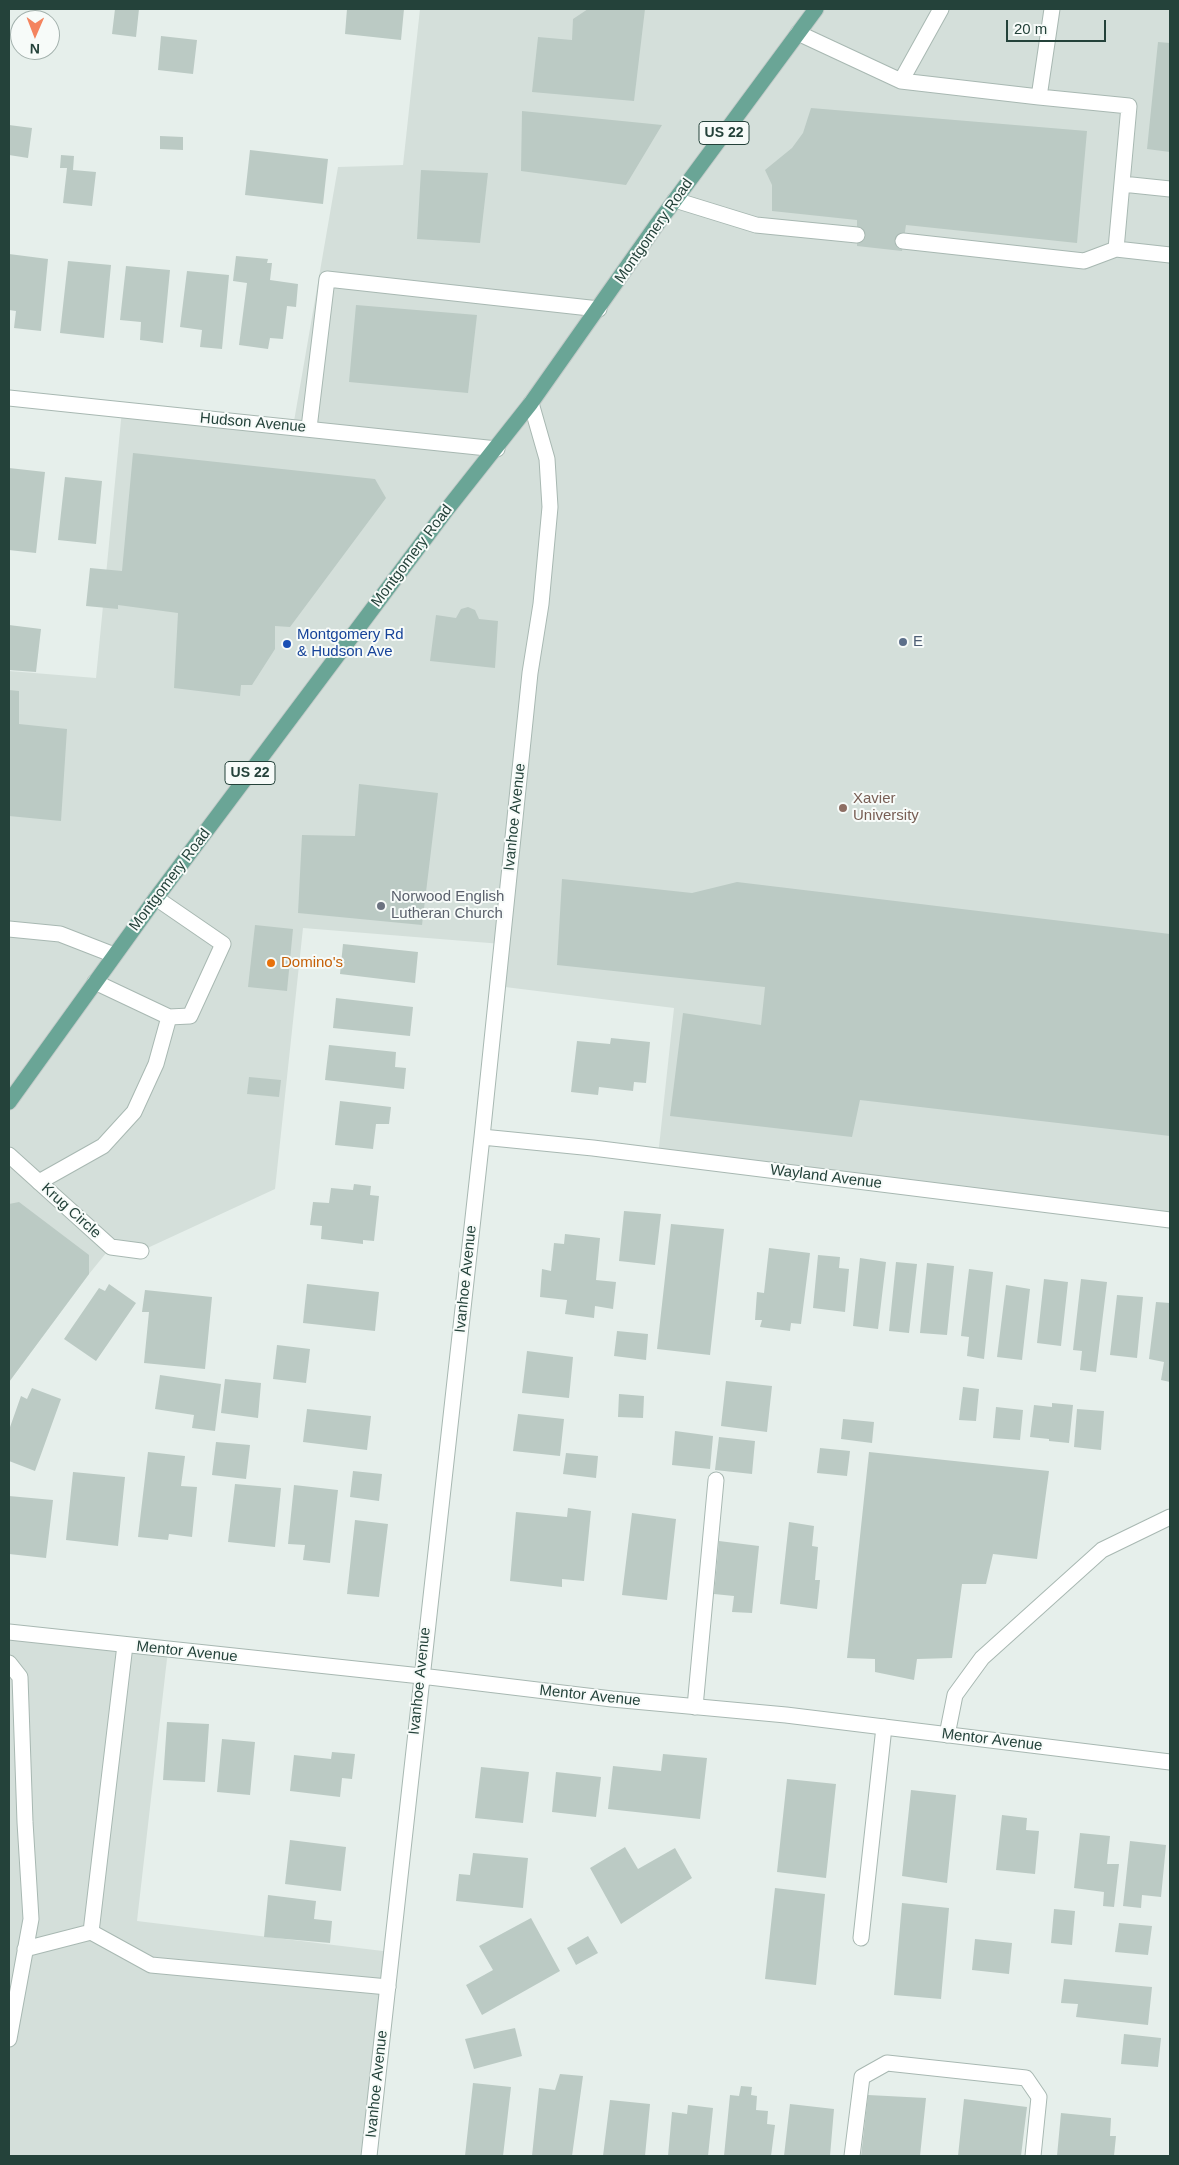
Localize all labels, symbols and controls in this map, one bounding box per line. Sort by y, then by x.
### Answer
north arrow [10,10,60,60]
scale bar [1009,10,1109,42]
text: 20 m [1014,20,1047,37]
text: N [30,41,40,57]
road number: US 22 [699,122,749,144]
street label: Montgomery Road [611,175,697,287]
street label: Hudson Avenue [199,409,307,437]
street label: Montgomery Road [368,501,456,611]
place label: Montgomery Rd & Hudson Ave [297,626,404,661]
place label: E [913,633,923,651]
marker: E [897,636,909,648]
marker: Montgomery Rd & Hudson Ave [281,638,293,650]
road number: US 22 [225,761,275,784]
street label: Ivanhoe Avenue [500,762,530,872]
place label: Xavier University [853,790,919,825]
marker: Xavier University [837,802,849,814]
street label: Montgomery Road [126,825,214,935]
place label: Norwood English Lutheran Church [391,888,504,923]
marker: Norwood English Lutheran Church [375,900,387,912]
place label: Domino's [281,954,343,972]
marker: Domino's [265,957,277,969]
street label: Wayland Avenue [769,1161,883,1193]
street label: Krug Circle [37,1179,105,1243]
street label: Ivanhoe Avenue [451,1224,481,1334]
street label: Ivanhoe Avenue [405,1626,435,1736]
street label: Mentor Avenue [136,1638,238,1666]
street label: Mentor Avenue [539,1682,641,1710]
street label: Mentor Avenue [941,1725,1043,1755]
street label: Ivanhoe Avenue [362,2029,392,2139]

